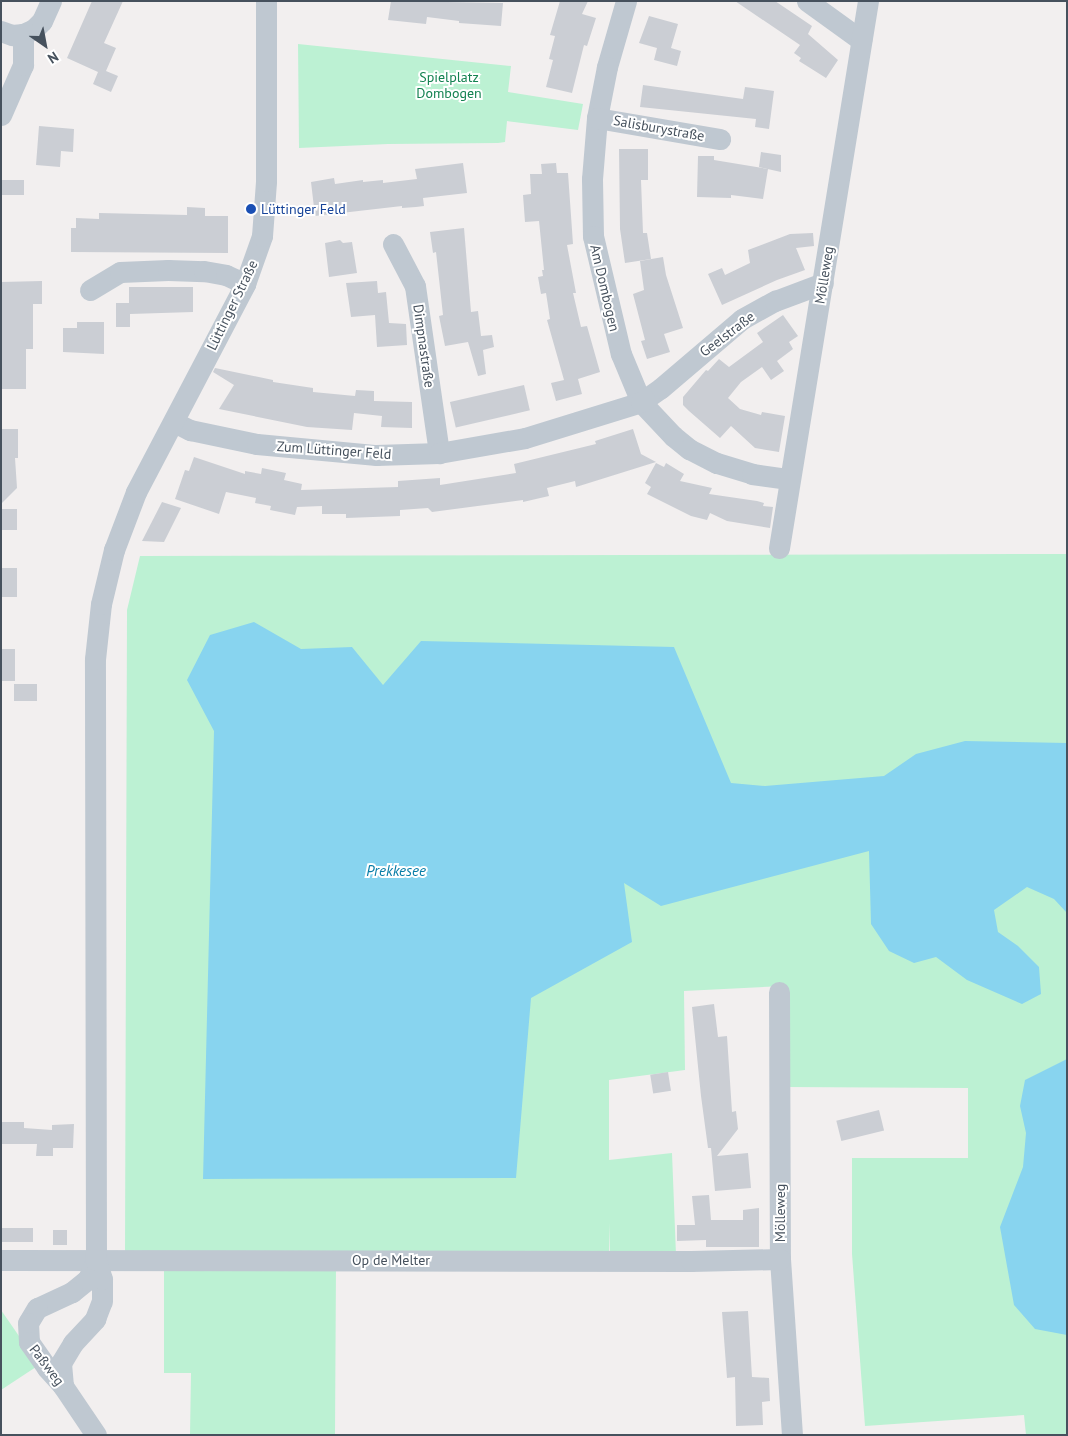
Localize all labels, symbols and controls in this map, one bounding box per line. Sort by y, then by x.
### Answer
north arrow [20,20,70,70]
text: N [44,48,62,68]
park label: Spielplatz Dombogen [416,69,482,102]
street label: Salisburystraße [612,112,706,144]
place label: Lüttinger Feld [261,201,346,217]
marker: Lüttinger Feld [245,203,257,215]
street label: Am Dombogen [587,243,623,333]
street label: Mölleweg [811,245,837,305]
street label: Lüttinger Straße [203,257,261,353]
street label: Dimpnastraße [410,303,438,389]
street label: Geelstraße [696,308,758,360]
street label: Zum Lüttinger Feld [276,438,392,462]
water label: Prekkesee [366,862,426,880]
street label: Mölleweg [772,1184,788,1242]
street label: Op de Melter [352,1252,430,1268]
street label: Paßweg [26,1341,68,1389]

